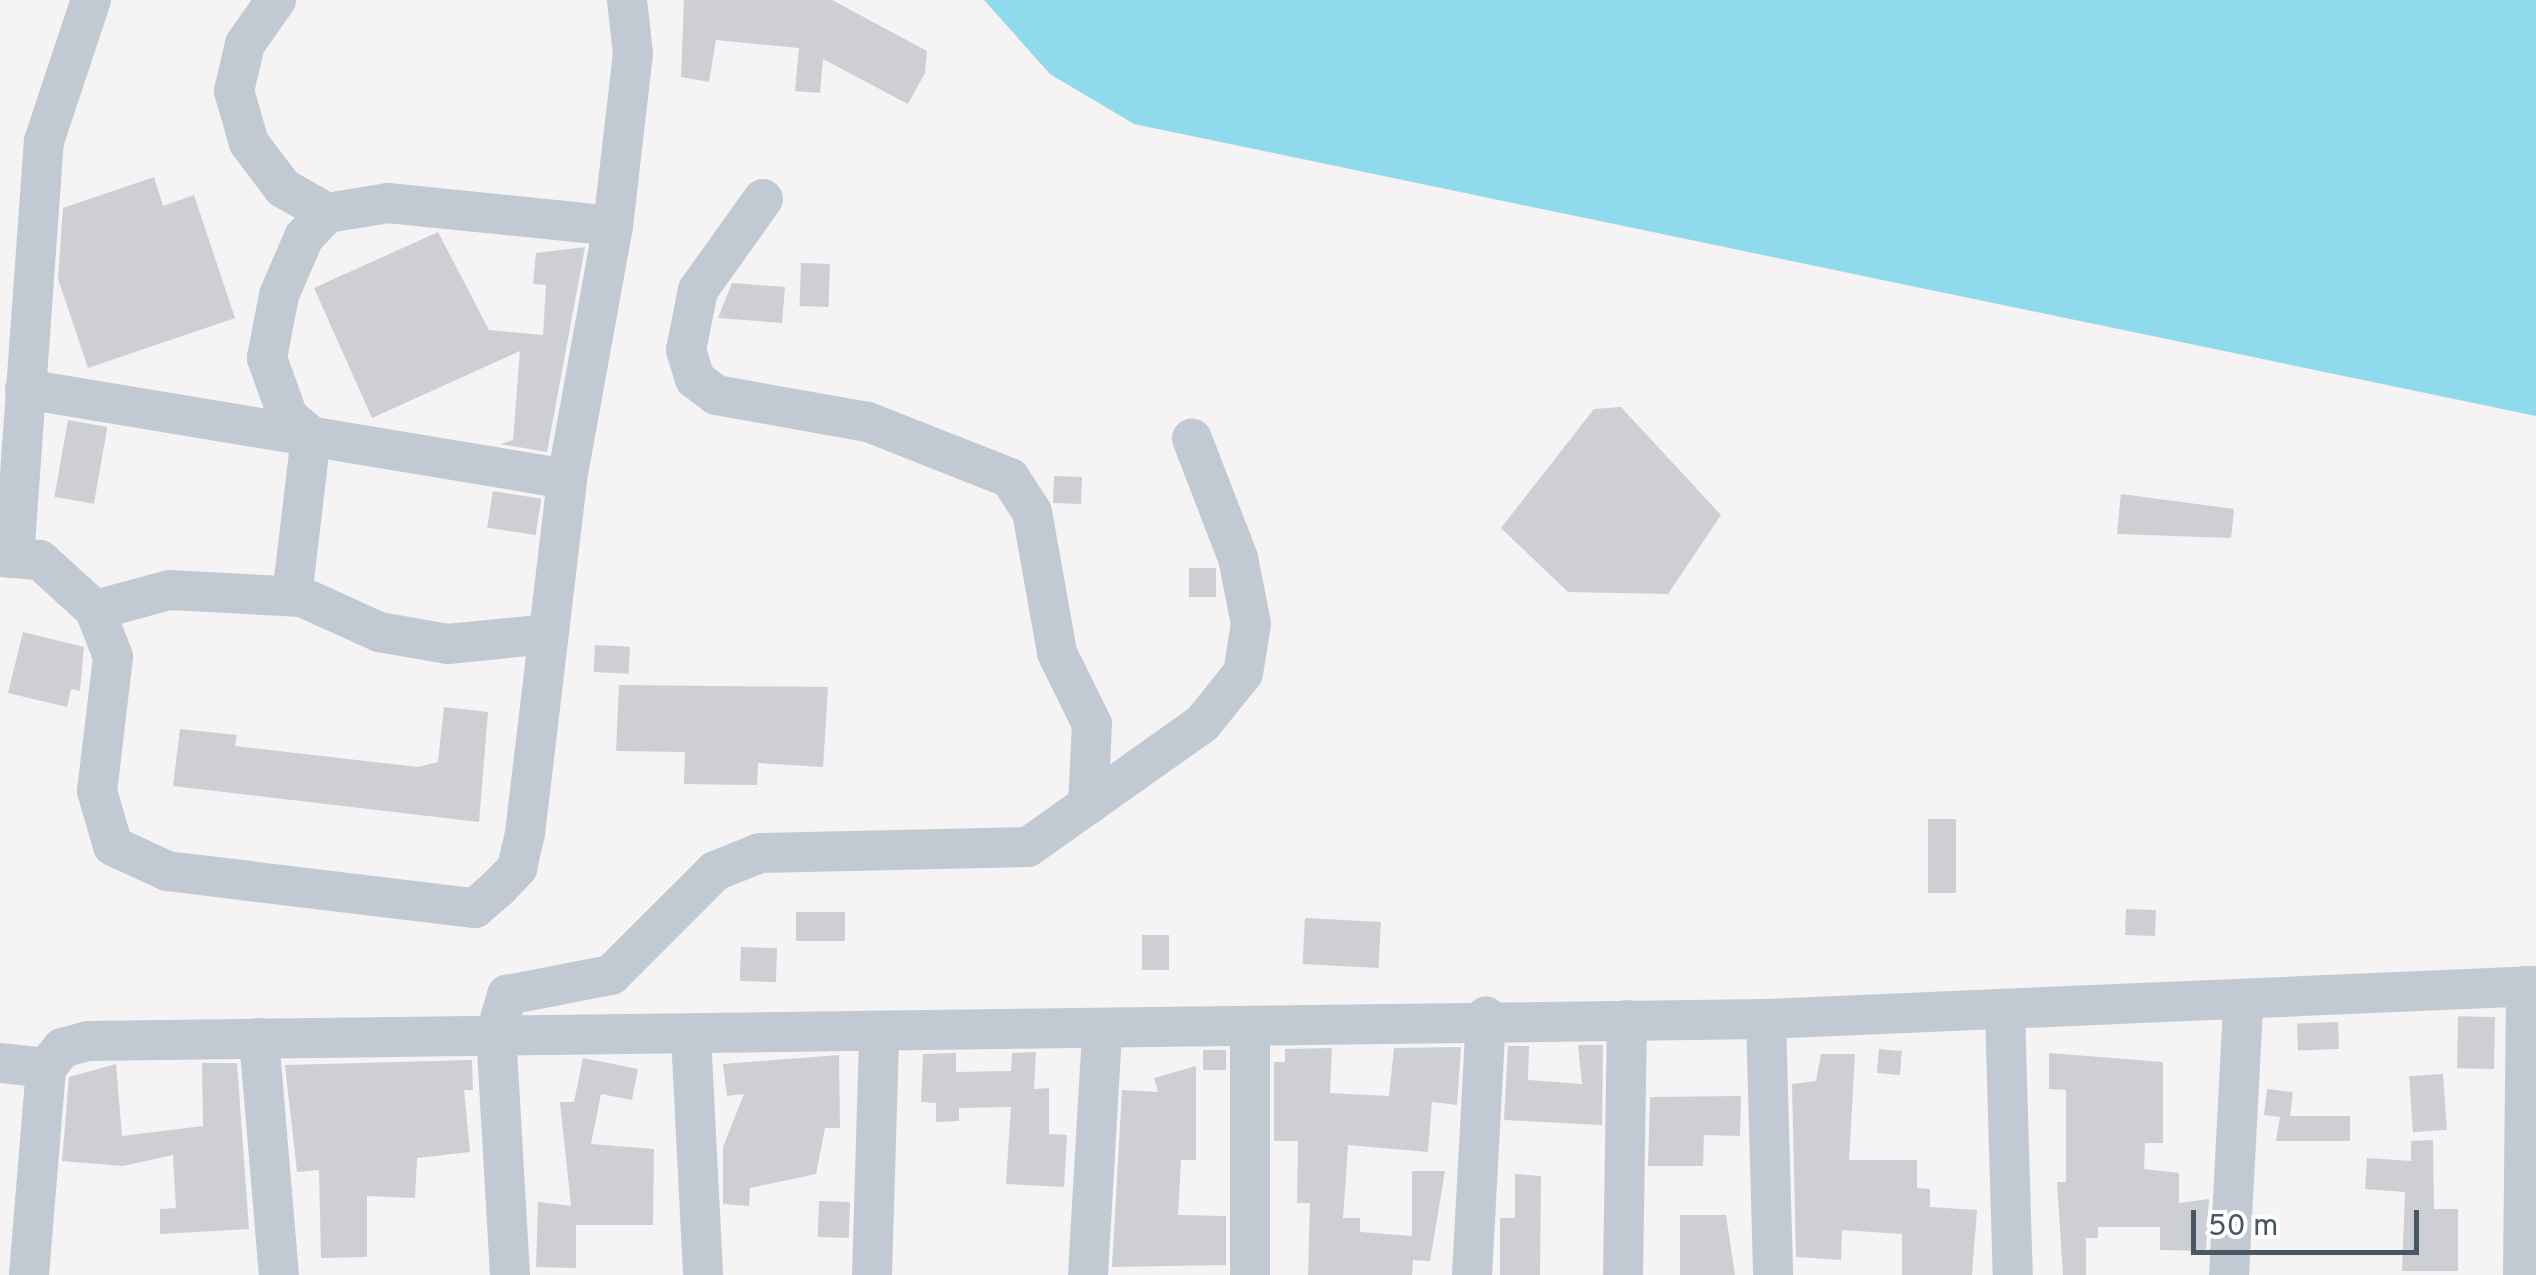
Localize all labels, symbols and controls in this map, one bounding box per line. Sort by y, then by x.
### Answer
scale bar [2196,1190,2424,1252]
text: 50 m [2208,1209,2278,1246]

